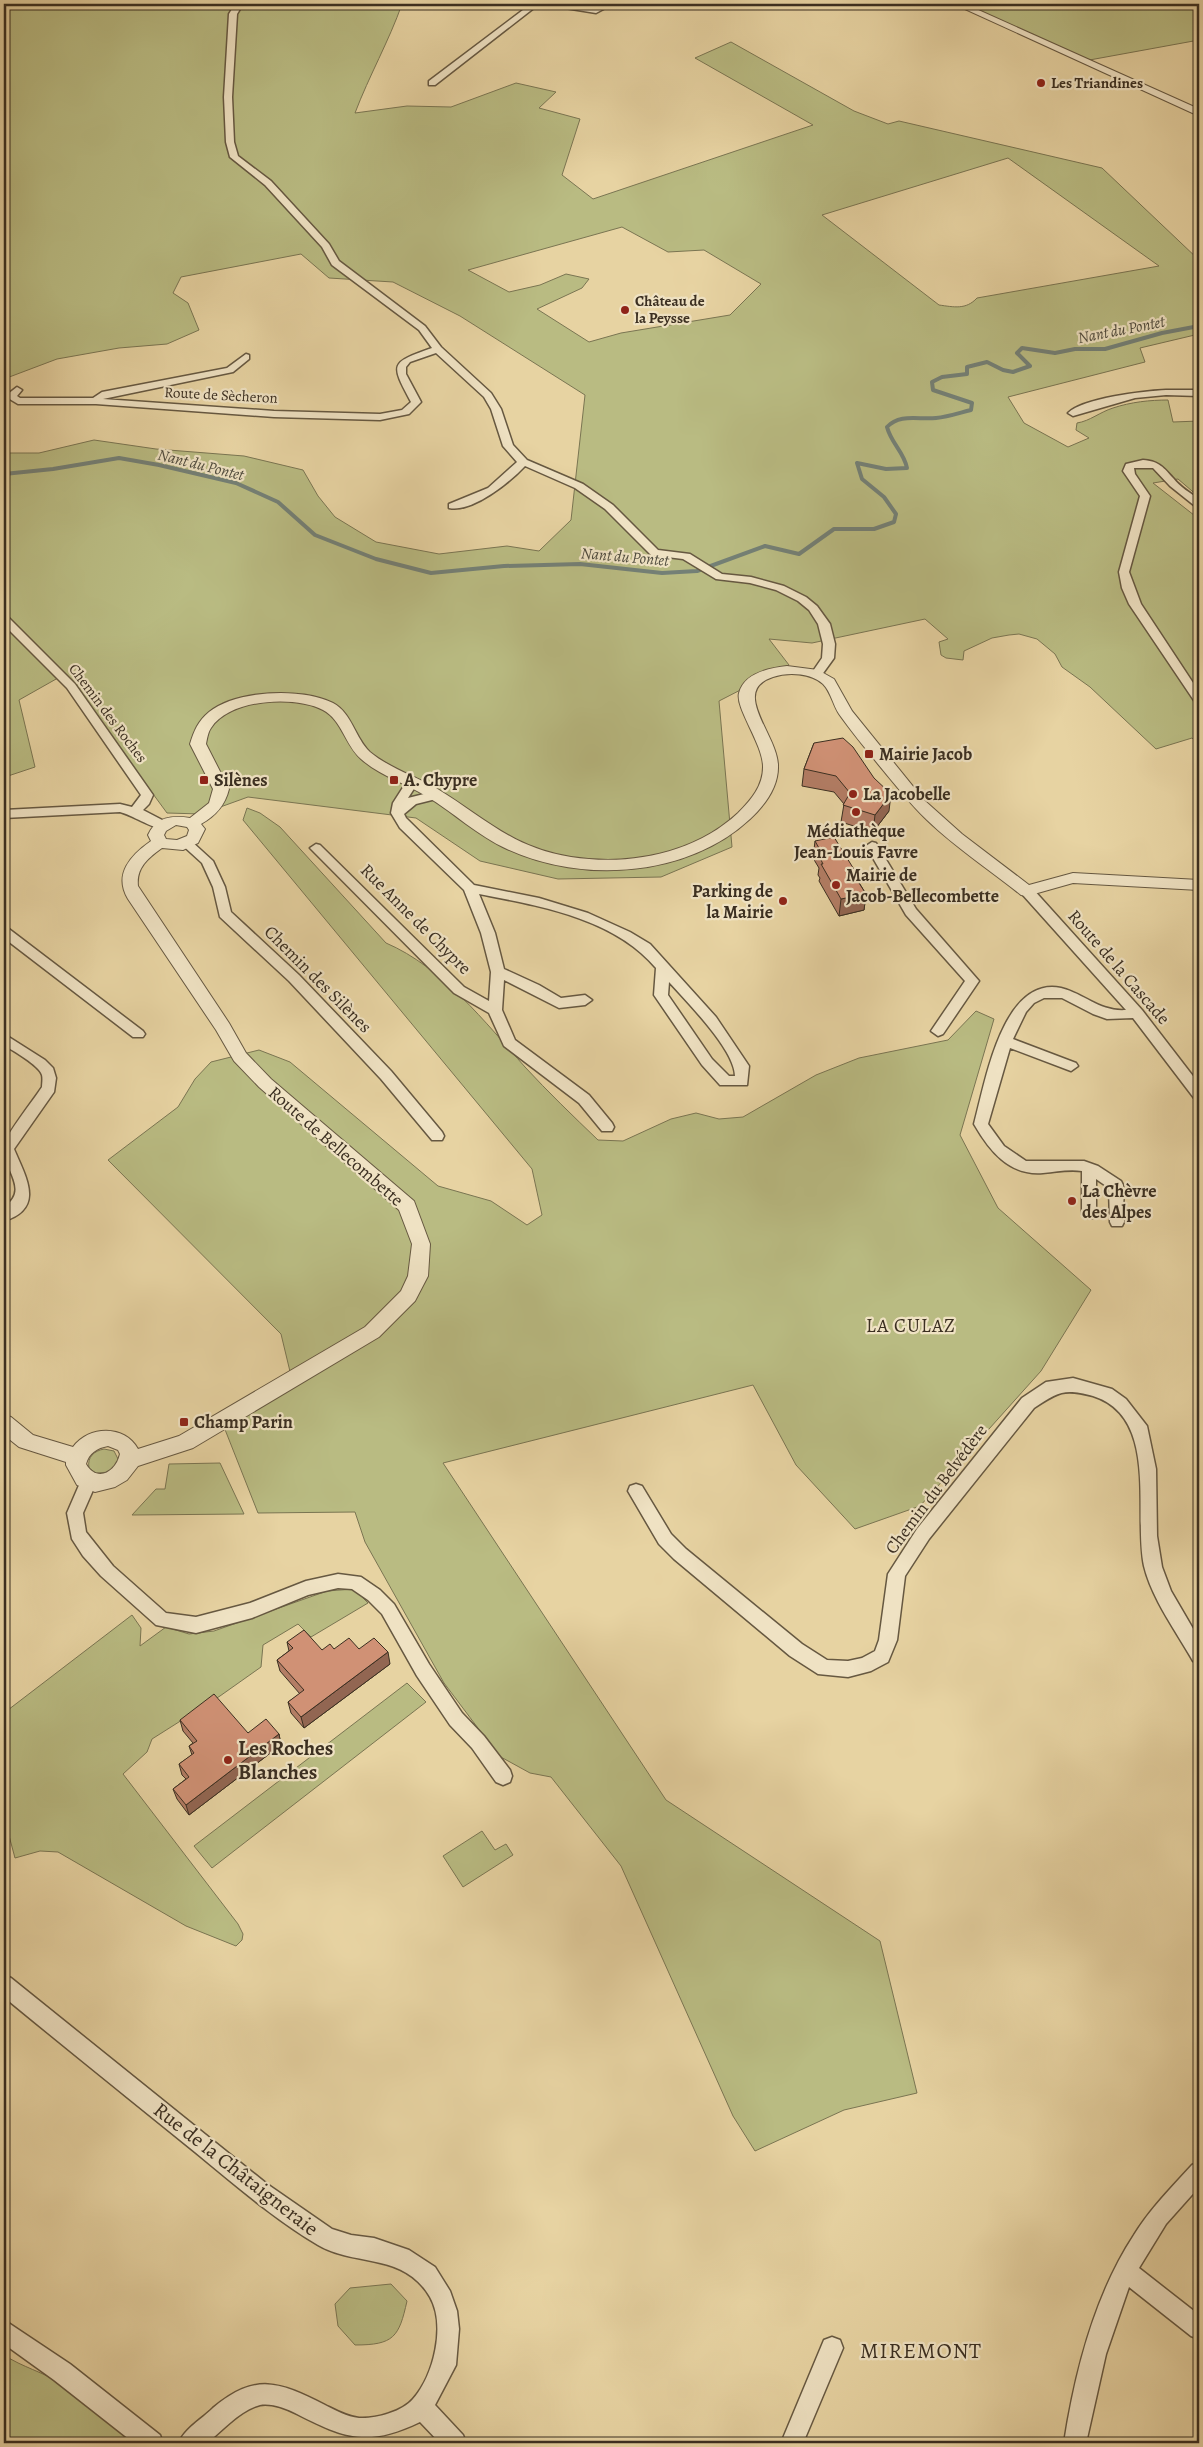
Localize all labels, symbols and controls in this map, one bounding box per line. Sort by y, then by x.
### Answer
place label: Les Triandines [1051,73,1143,93]
marker: Les Triandines [1035,77,1047,89]
place label: Château de la Peysse [635,291,705,328]
marker: Château de la Peysse [619,304,631,316]
water label: Nant du Pontet [1076,311,1168,349]
street label: Route de Sècheron [164,382,278,408]
water label: Nant du Pontet [155,444,248,487]
water label: Nant du Pontet [580,542,671,572]
street label: Chemin des Roches [64,659,152,767]
place label: Mairie Jacob [879,742,972,766]
marker: Mairie Jacob [863,748,875,760]
place label: Silènes [214,768,268,792]
place label: A. Chypre [403,768,477,792]
marker: Silènes [198,774,210,786]
marker: A. Chypre [388,774,400,786]
place label: La Jacobelle [863,782,951,806]
marker: La Jacobelle [847,788,859,800]
marker: Médiathèque Jean-Louis Favre [850,806,862,818]
place label: Médiathèque Jean-Louis Favre [794,819,918,864]
street label: Rue Anne de Chypre [355,858,477,980]
place label: Mairie de Jacob-Bellecombette [846,863,999,908]
place label: Parking de la Mairie [692,879,773,924]
marker: Mairie de Jacob-Bellecombette [830,879,842,891]
marker: Parking de la Mairie [777,895,789,907]
street label: Route de la Cascade [1062,904,1176,1030]
street label: Chemin des Silènes [259,920,377,1038]
street label: Route de Bellecombette [263,1081,409,1211]
place label: La Chèvre des Alpes [1082,1179,1157,1224]
marker: La Chèvre des Alpes [1066,1195,1078,1207]
district label: LA CULAZ [866,1313,956,1339]
place label: Champ Parin [194,1410,293,1434]
marker: Champ Parin [178,1416,190,1428]
street label: Chemin du Belvédère [879,1419,993,1559]
place label: Les Roches Blanches [238,1734,333,1786]
marker: Les Roches Blanches [222,1754,234,1766]
street label: Rue de la Châtaigneraie [148,2096,324,2242]
district label: MIREMONT [860,2336,982,2366]

